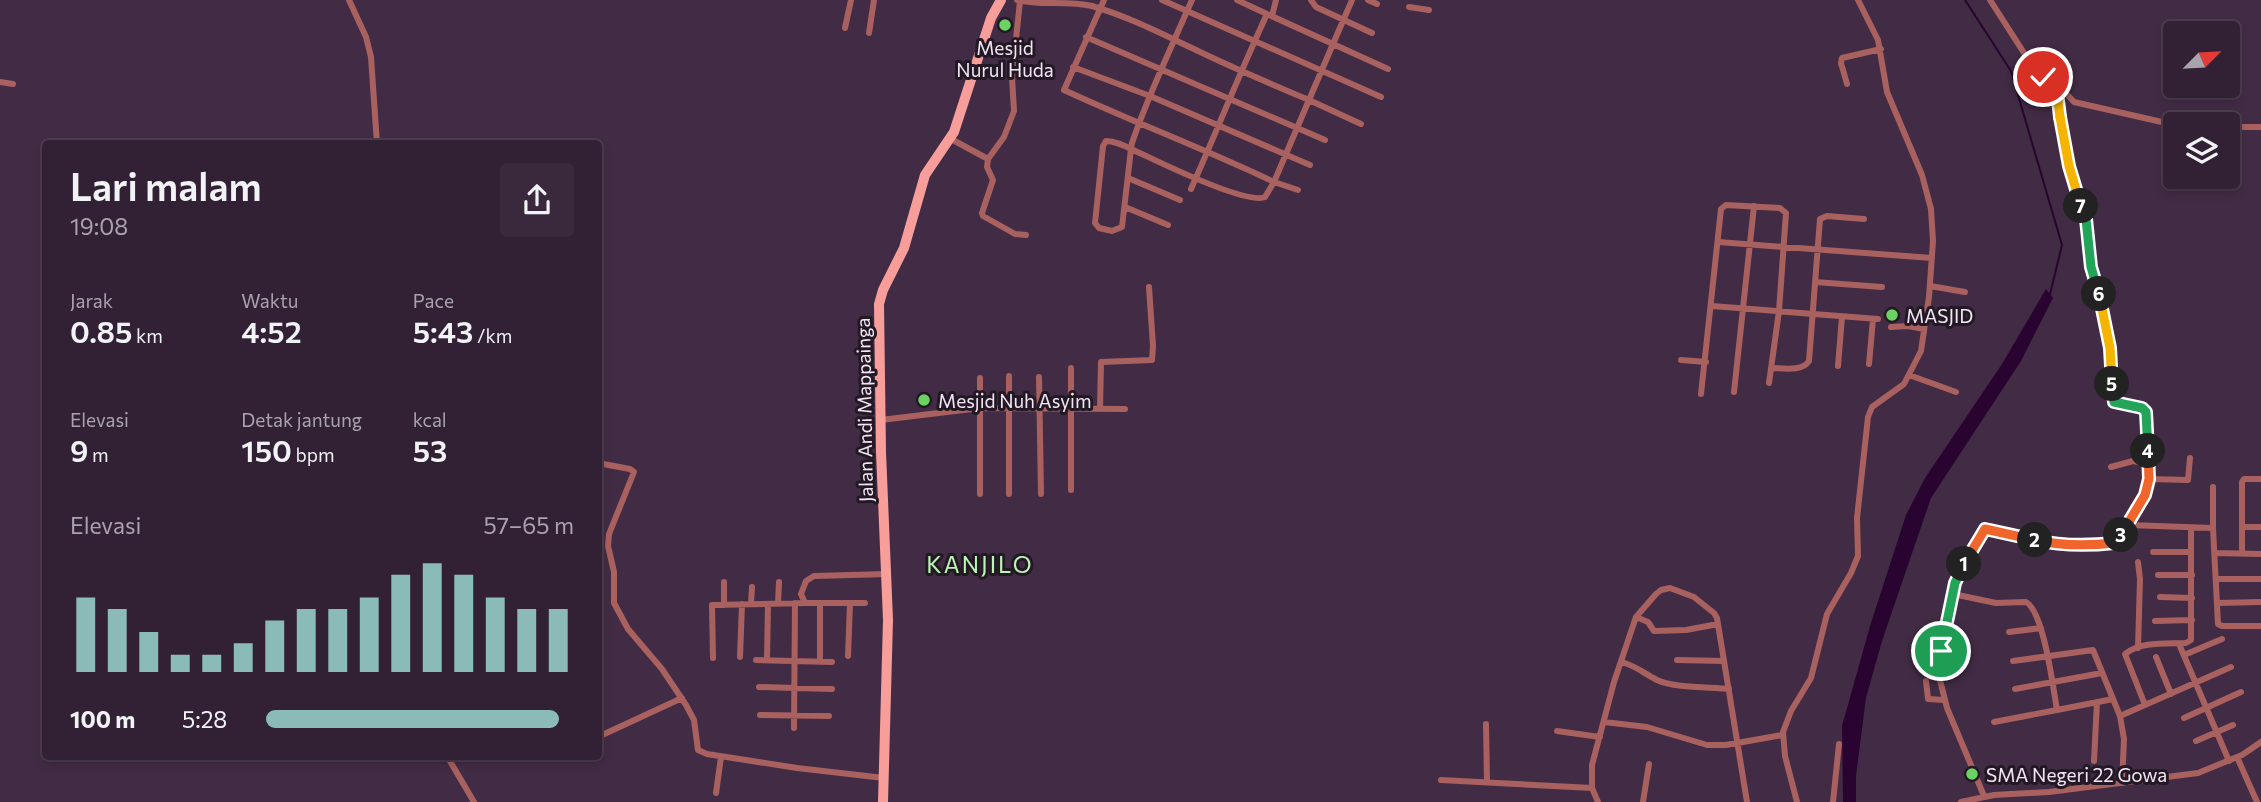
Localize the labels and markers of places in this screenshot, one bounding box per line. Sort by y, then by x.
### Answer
marker: Mesjid Nurul Huda [997,17,1013,33]
place label: Mesjid Nurul Huda [956,36,1054,81]
pin [2013,47,2073,107]
pin: 7 [2064,188,2098,224]
pin: 6 [2082,276,2116,312]
place label: MASJID [1906,304,1973,327]
marker: MASJID [1884,307,1900,323]
pin: 5 [2094,366,2130,402]
place label: Mesjid Nuh Asyim [938,389,1091,412]
marker: Mesjid Nuh Asyim [916,392,932,408]
pin: 4 [2130,434,2166,468]
pin: 3 [2104,518,2138,552]
pin: 2 [2018,522,2052,558]
pin: 1 [1946,546,1982,582]
pin [1911,621,1971,681]
place label: SMA Negeri 22 Gowa [1986,763,2167,786]
marker: SMA Negeri 22 Gowa [1964,766,1980,782]

